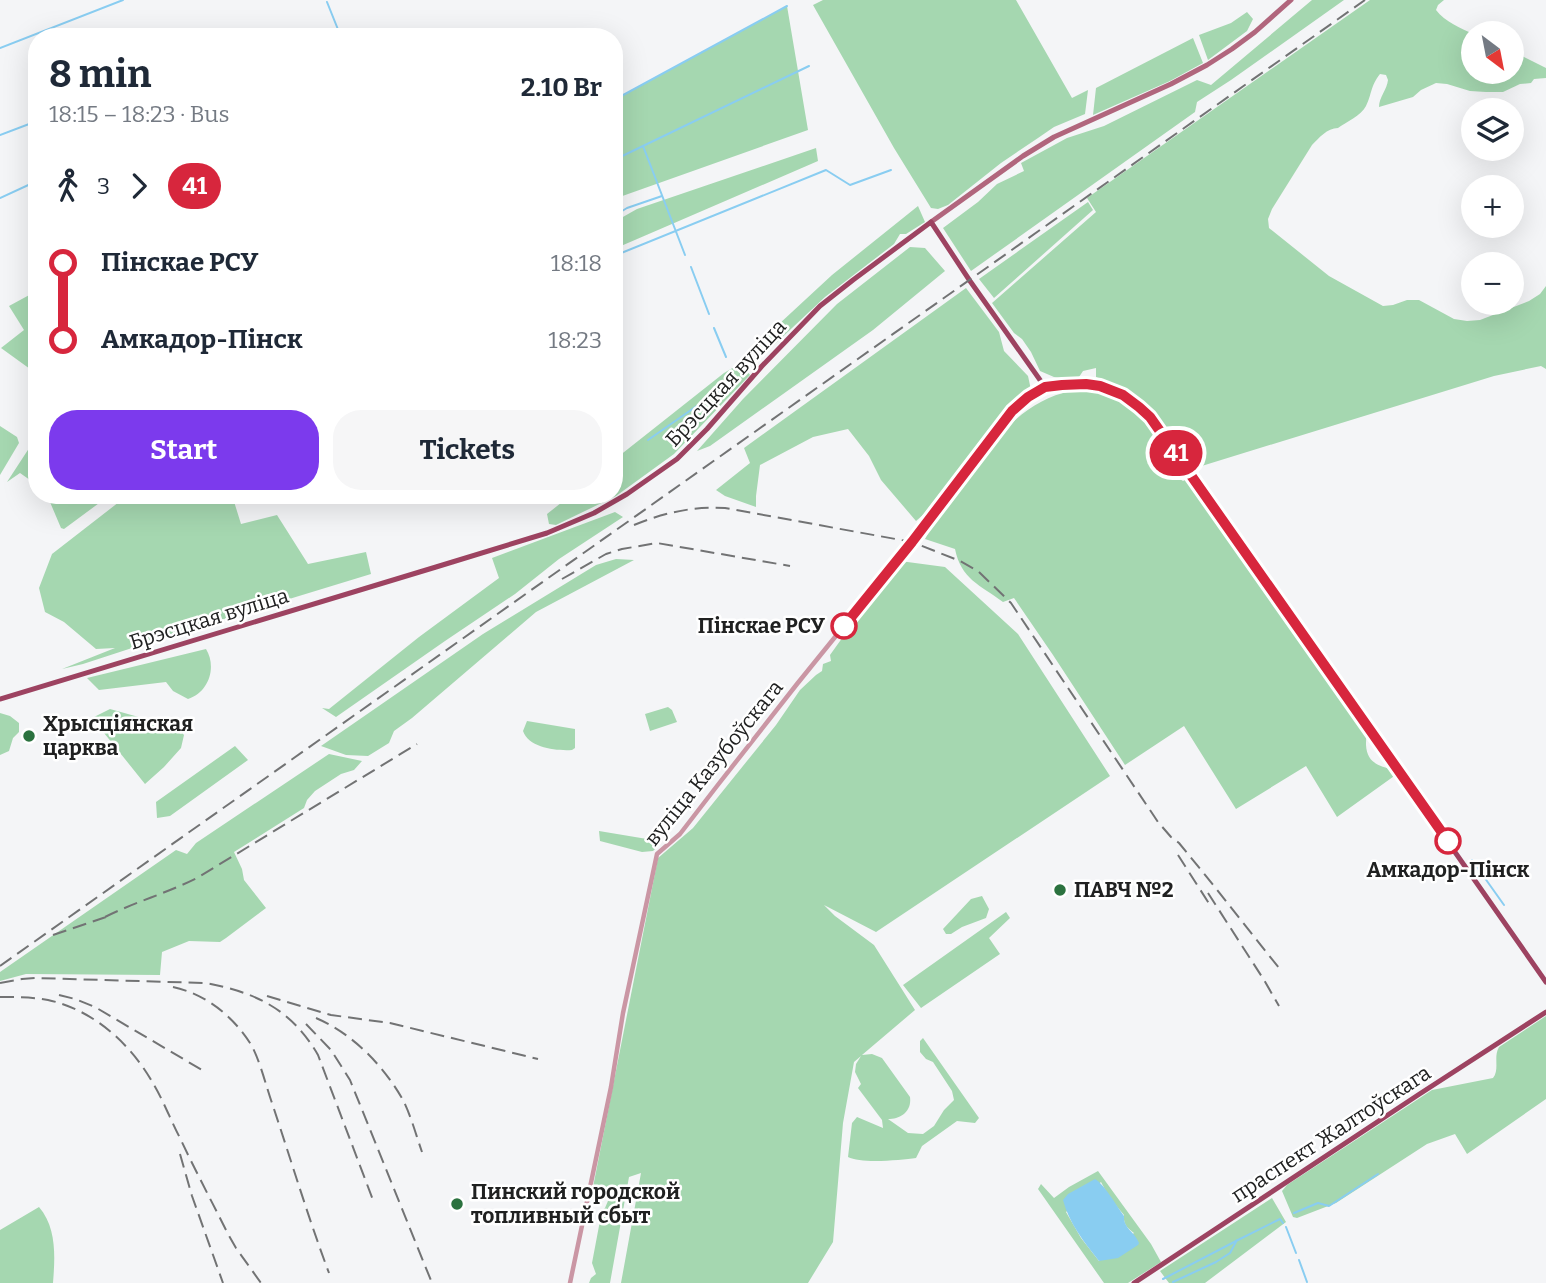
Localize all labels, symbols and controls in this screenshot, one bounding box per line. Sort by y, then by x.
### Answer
north arrow [1461,21,1524,84]
map controls [1461,21,1524,315]
text: 8 min [49,51,152,97]
text: 2.10 Br [521,72,602,103]
button: layers [1461,98,1524,161]
text: 18:15 – 18:23 · Bus [49,100,229,128]
icon: walk [49,167,87,205]
icon: forward [120,167,158,205]
text: 3 [97,172,110,200]
text: 41 [182,172,207,200]
button: + [1461,175,1524,238]
text: Пінскае РСУ [101,247,258,278]
text: 18:18 [551,249,602,277]
button: − [1461,252,1524,315]
street label: Брэсцкая вуліца [660,313,792,452]
text: Амкадор-Пінск [101,324,303,355]
text: 18:23 [548,326,602,354]
button: Start [49,410,319,490]
button: Tickets [333,410,602,490]
line badge: 41 [1144,430,1208,476]
text: 41 [1164,439,1188,467]
street label: Брэсцкая вуліца [126,582,292,656]
place label: Пінскае РСУ [698,613,826,639]
marker: Пінскае РСУ [831,613,857,639]
street label: вуліца Казубоўскага [639,675,789,851]
place label: Хрысціянская царква [43,711,193,761]
marker: Хрысціянская царква [21,728,37,744]
marker: Амкадор-Пінск [1435,828,1461,854]
place label: Амкадор-Пінск [1367,857,1530,883]
place label: ПАВЧ №2 [1074,877,1174,903]
marker: ПАВЧ №2 [1052,882,1068,898]
street label: праспект Жалтоўскага [1226,1059,1436,1208]
place label: Пинский городской топливный сбыт [471,1179,680,1229]
marker: Пинский городской топливный сбыт [449,1196,465,1212]

